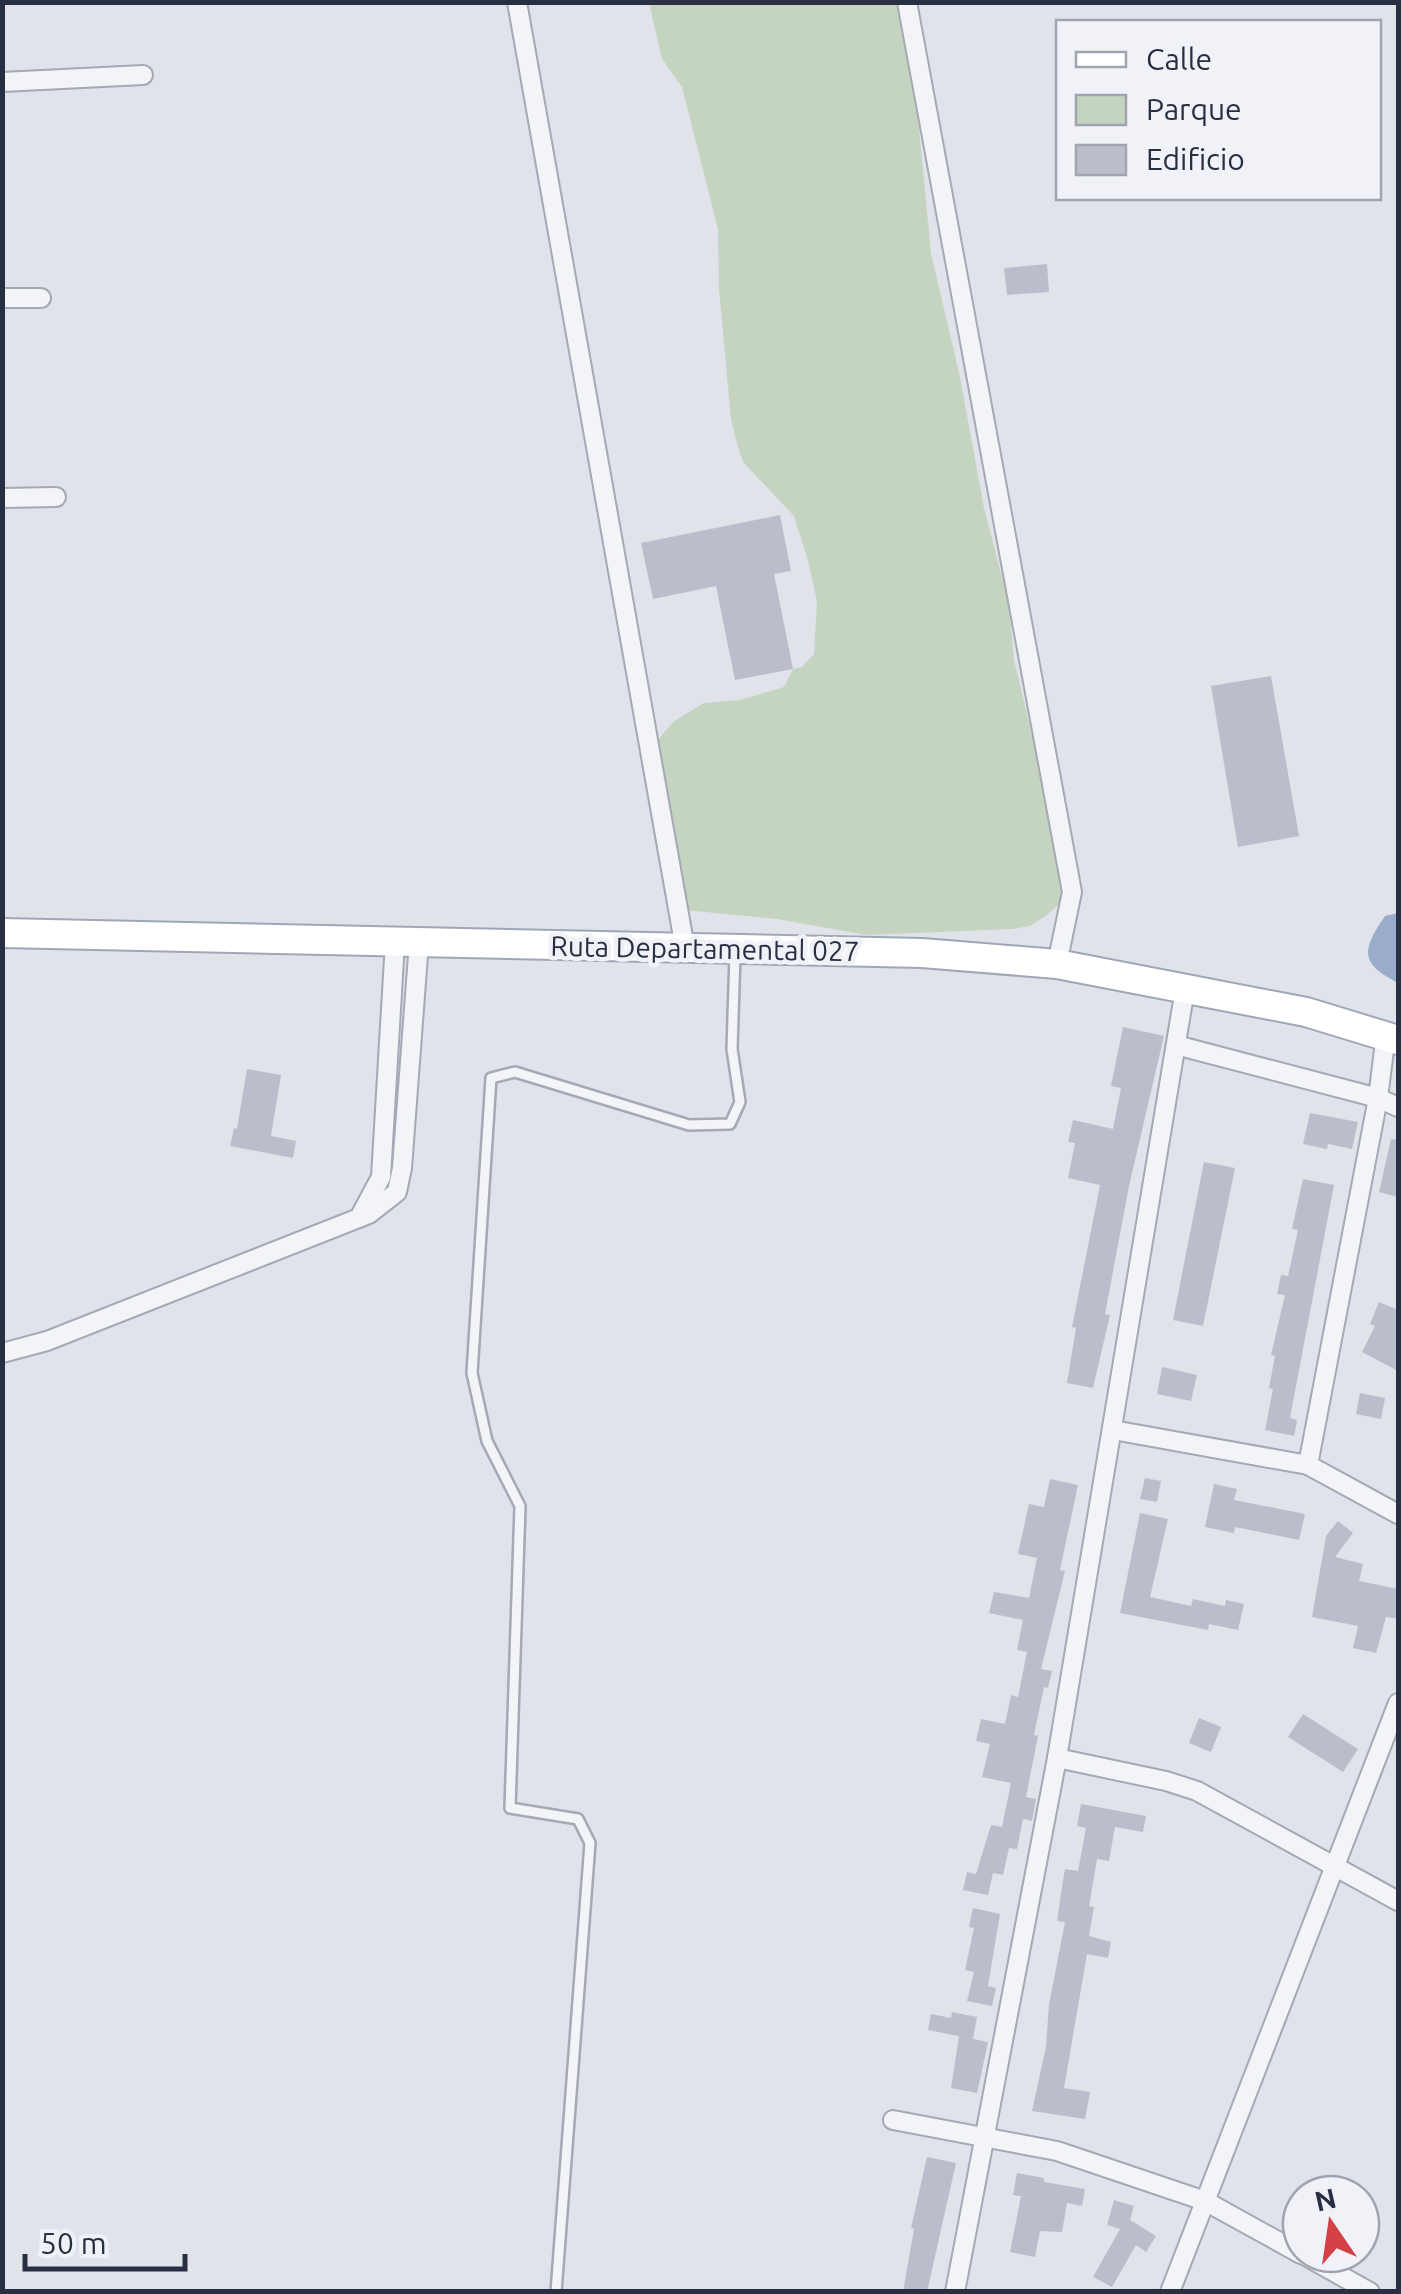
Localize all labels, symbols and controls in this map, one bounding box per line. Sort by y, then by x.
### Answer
legend [1056,20,1381,200]
text: Calle [1146,42,1212,76]
text: Parque [1146,92,1242,126]
text: Edificio [1146,142,1245,176]
street label: Ruta Departamental 027 [550,930,860,966]
north arrow [1281,2174,1381,2274]
text: N [1312,2182,1339,2217]
scale bar [25,2209,185,2271]
text: 50 m [40,2226,107,2260]

